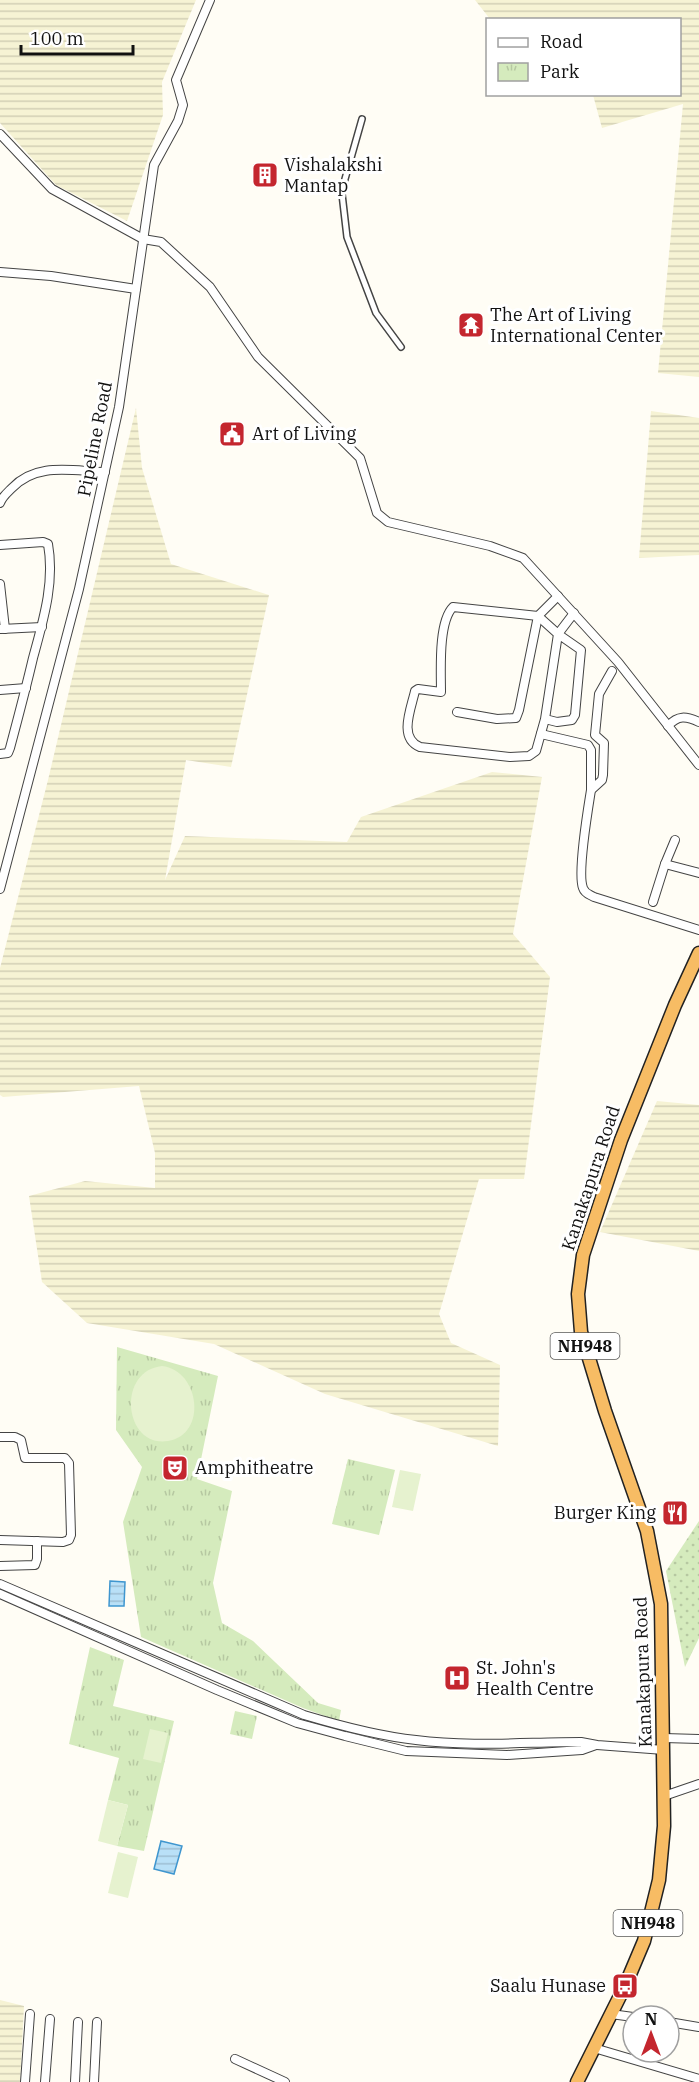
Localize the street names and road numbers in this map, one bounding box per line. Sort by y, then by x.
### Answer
street label: Pipeline Road [72,379,117,499]
street label: Kanakapura Road [556,1102,625,1253]
road number: NH948 [550,1333,620,1359]
street label: Kanakapura Road [628,1596,657,1748]
road number: NH948 [614,1910,682,1936]

